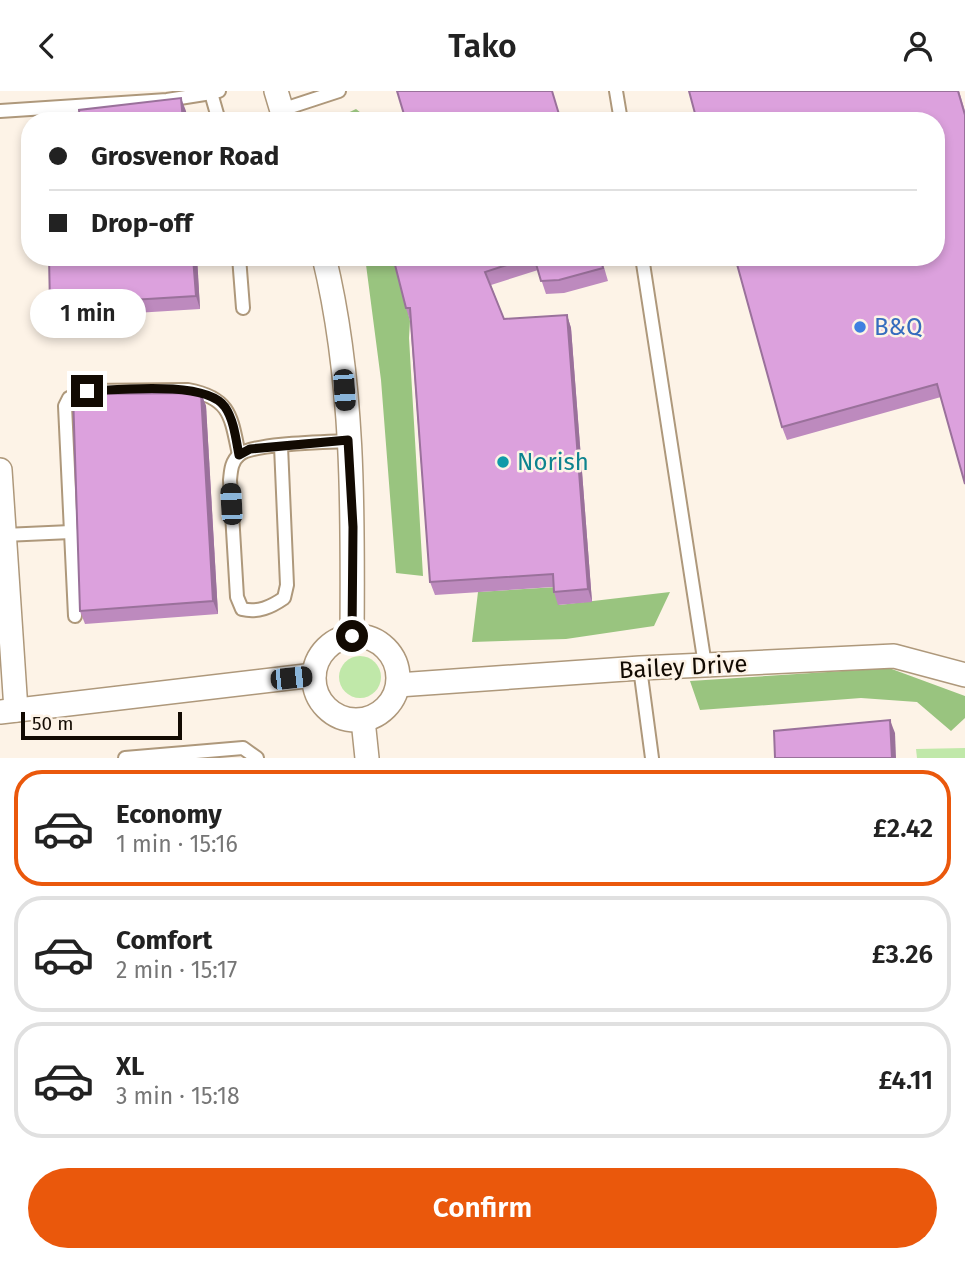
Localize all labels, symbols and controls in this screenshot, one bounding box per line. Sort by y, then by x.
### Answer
icon: back [28,27,66,65]
text: Tako [448,27,517,65]
icon: person [899,27,937,65]
text: Grosvenor Road [91,141,279,172]
text: Drop-off [91,208,193,239]
callout: 1 min [29,289,145,338]
text: 1 min [60,299,116,327]
place label: B&Q [874,313,923,341]
marker: B&Q [852,319,868,335]
car [333,368,356,412]
route end [71,375,103,407]
place label: Norish [517,448,589,476]
marker: Norish [495,454,511,470]
car [220,482,243,526]
route start [336,620,368,652]
street label: Bailey Drive [618,650,748,684]
car [270,665,313,691]
scale bar [21,709,182,741]
text: 50 m [32,712,73,735]
icon: car [32,797,95,860]
text: Economy [116,799,222,830]
text: £2.42 [873,813,933,844]
text: 1 min · 15:16 [116,830,238,858]
icon: car [32,923,95,986]
text: Comfort [116,925,212,956]
text: £3.26 [872,939,933,970]
text: 2 min · 15:17 [116,956,237,984]
icon: car [32,1049,95,1112]
text: XL [116,1051,144,1082]
text: £4.11 [879,1065,933,1096]
text: 3 min · 15:18 [116,1082,240,1110]
button: Confirm [28,1168,937,1248]

